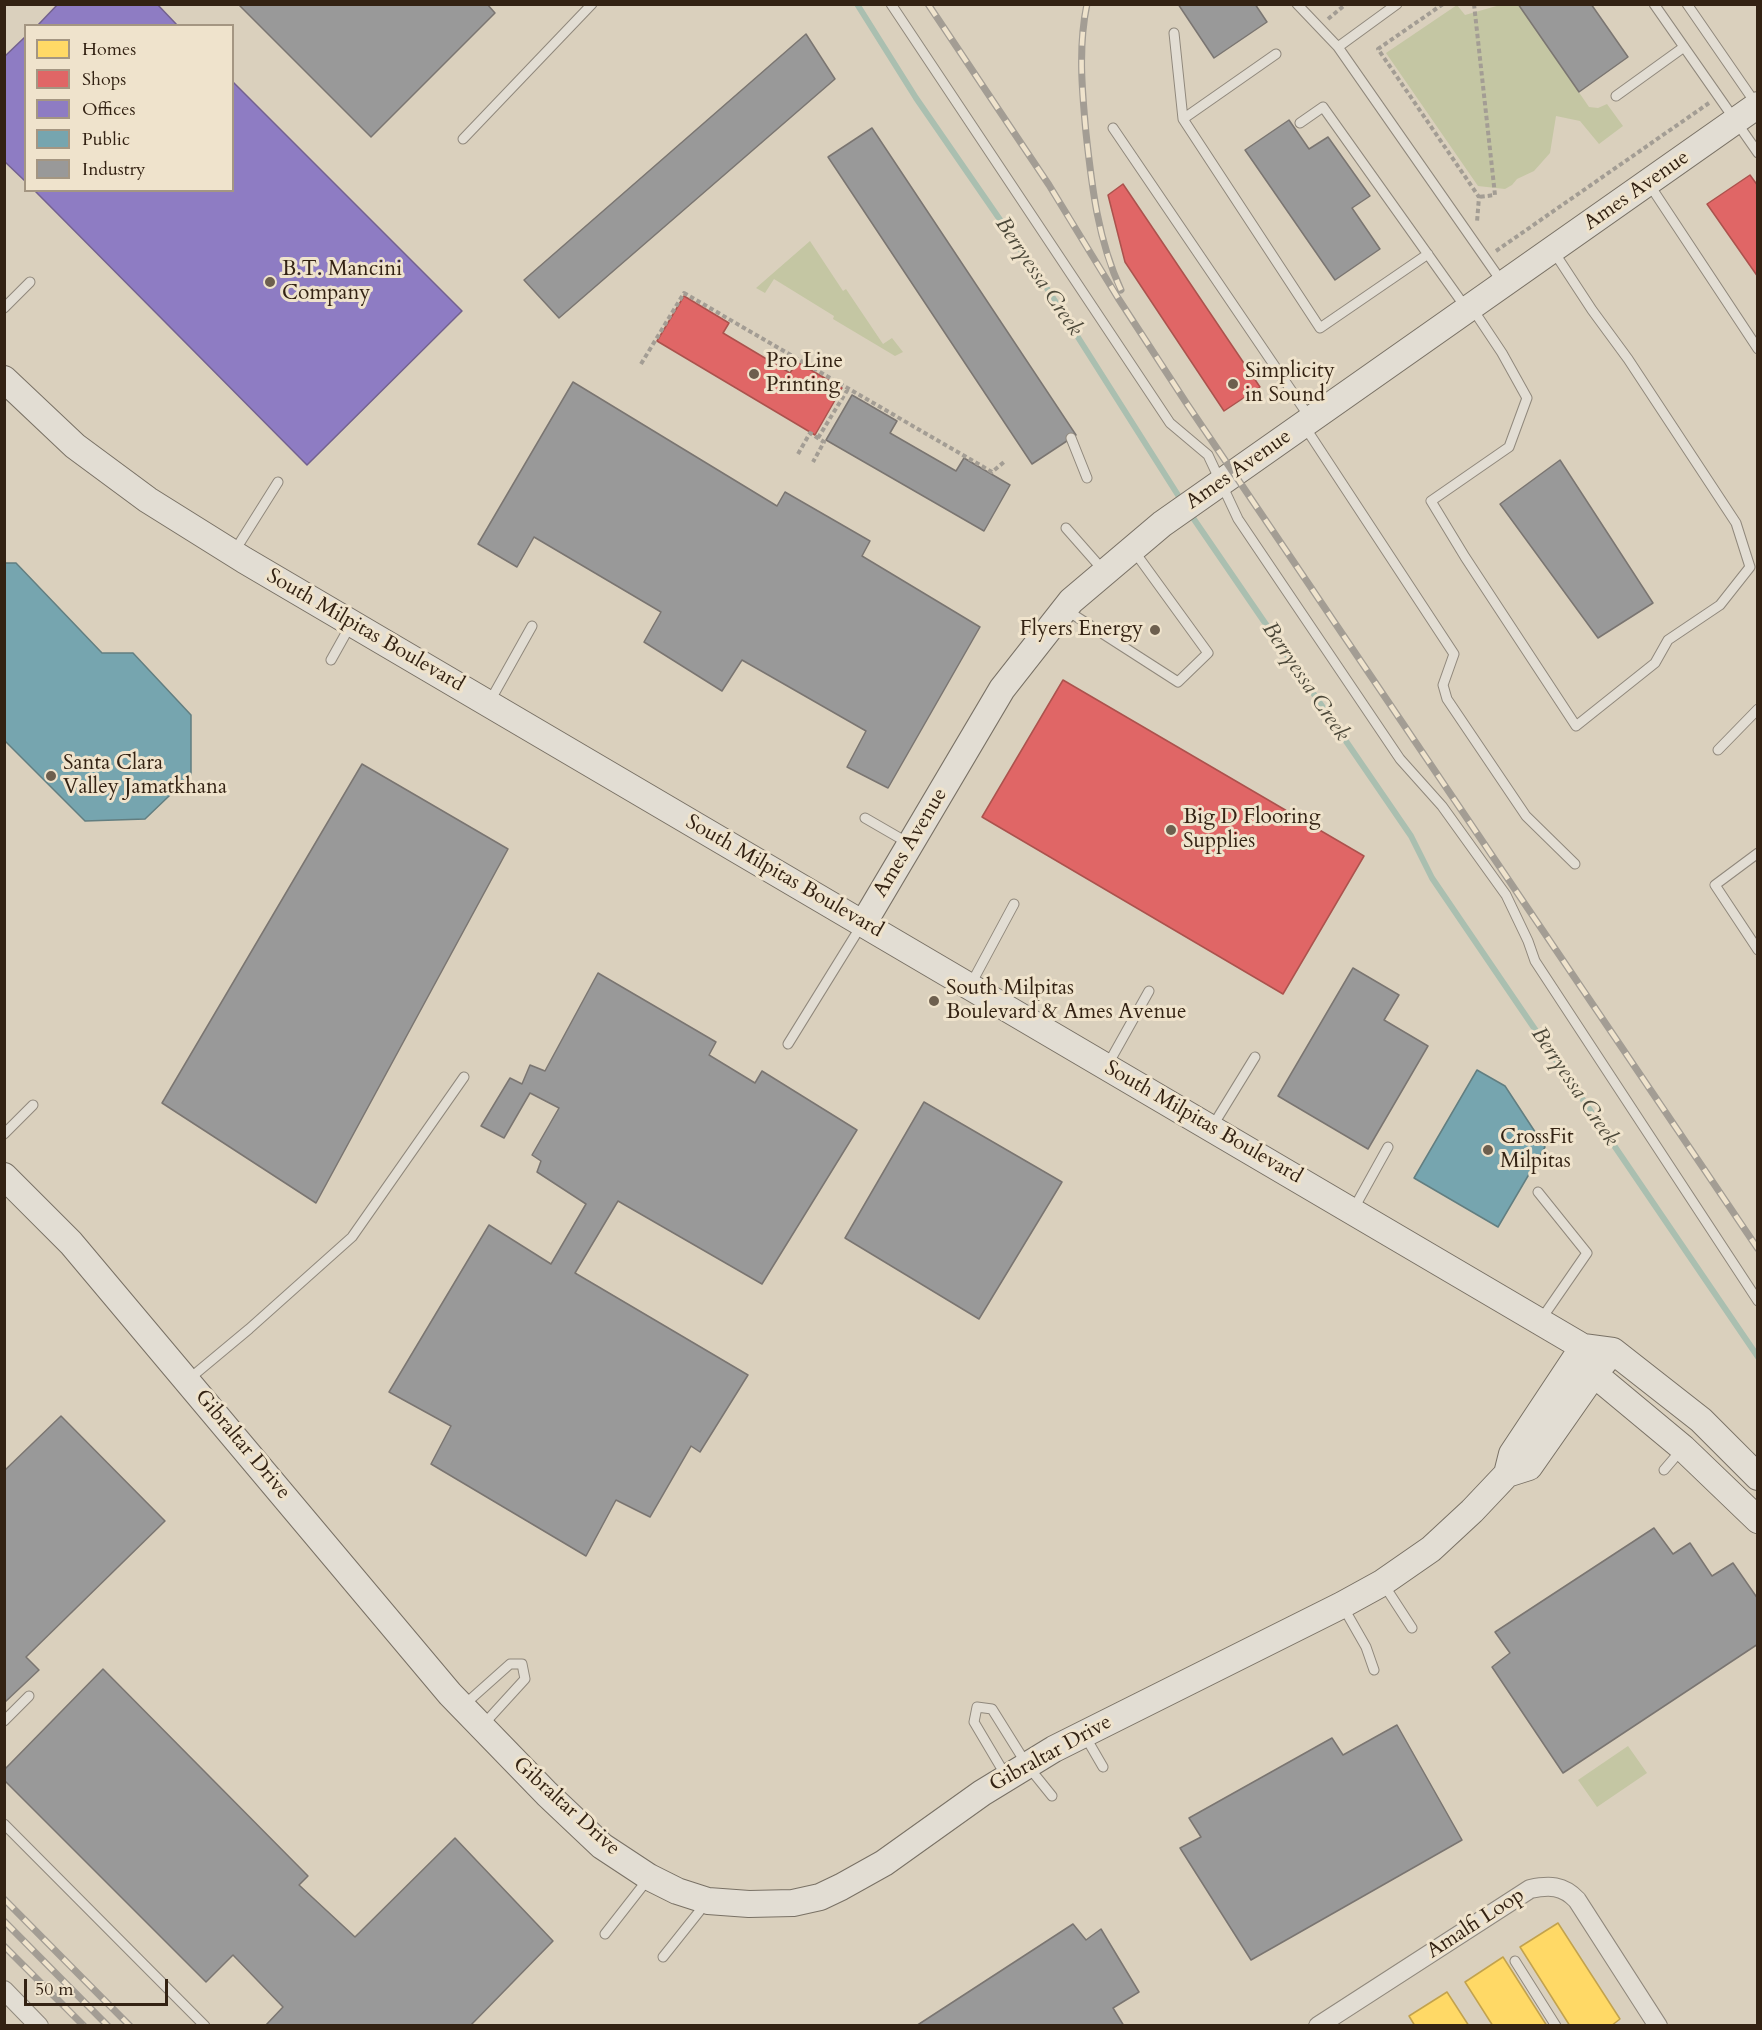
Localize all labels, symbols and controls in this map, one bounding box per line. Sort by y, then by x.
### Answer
legend [24,24,234,192]
text: Homes [82,37,136,62]
text: Shops [82,67,126,92]
text: Offices [82,97,136,122]
text: Public [82,127,130,152]
street label: Ames Avenue [1579,145,1695,237]
text: Industry [82,157,146,182]
water label: Berryessa Creek [988,212,1088,342]
place label: B.T. Mancini Company [282,257,402,307]
marker: B.T. Mancini Company [263,275,277,289]
place label: Pro Line Printing [766,349,843,399]
place label: Simplicity in Sound [1245,359,1335,409]
marker: Pro Line Printing [747,367,761,381]
marker: Simplicity in Sound [1226,377,1240,391]
street label: Ames Avenue [1181,424,1297,516]
street label: South Milpitas Boulevard [262,564,468,698]
place label: Flyers Energy [1020,617,1143,643]
water label: Berryessa Creek [1255,617,1355,747]
marker: Flyers Energy [1148,623,1162,637]
place label: Santa Clara Valley Jamatkhana [63,751,227,801]
marker: Santa Clara Valley Jamatkhana [44,769,58,783]
street label: Ames Avenue [869,784,953,902]
place label: Big D Flooring Supplies [1183,805,1321,855]
street label: South Milpitas Boulevard [681,810,887,944]
marker: Big D Flooring Supplies [1164,823,1178,837]
place label: South Milpitas Boulevard & Ames Avenue [946,976,1186,1026]
marker: South Milpitas Boulevard & Ames Avenue [927,994,941,1008]
water label: Berryessa Creek [1524,1022,1624,1152]
street label: South Milpitas Boulevard [1100,1056,1306,1190]
place label: CrossFit Milpitas [1500,1125,1574,1175]
marker: CrossFit Milpitas [1481,1143,1495,1157]
street label: Gibraltar Drive [189,1385,295,1505]
street label: Gibraltar Drive [986,1710,1116,1798]
street label: Gibraltar Drive [507,1752,625,1862]
street label: Amalfi Loop [1423,1883,1529,1965]
scale bar [27,1967,171,2005]
text: 50 m [35,1977,74,2002]

